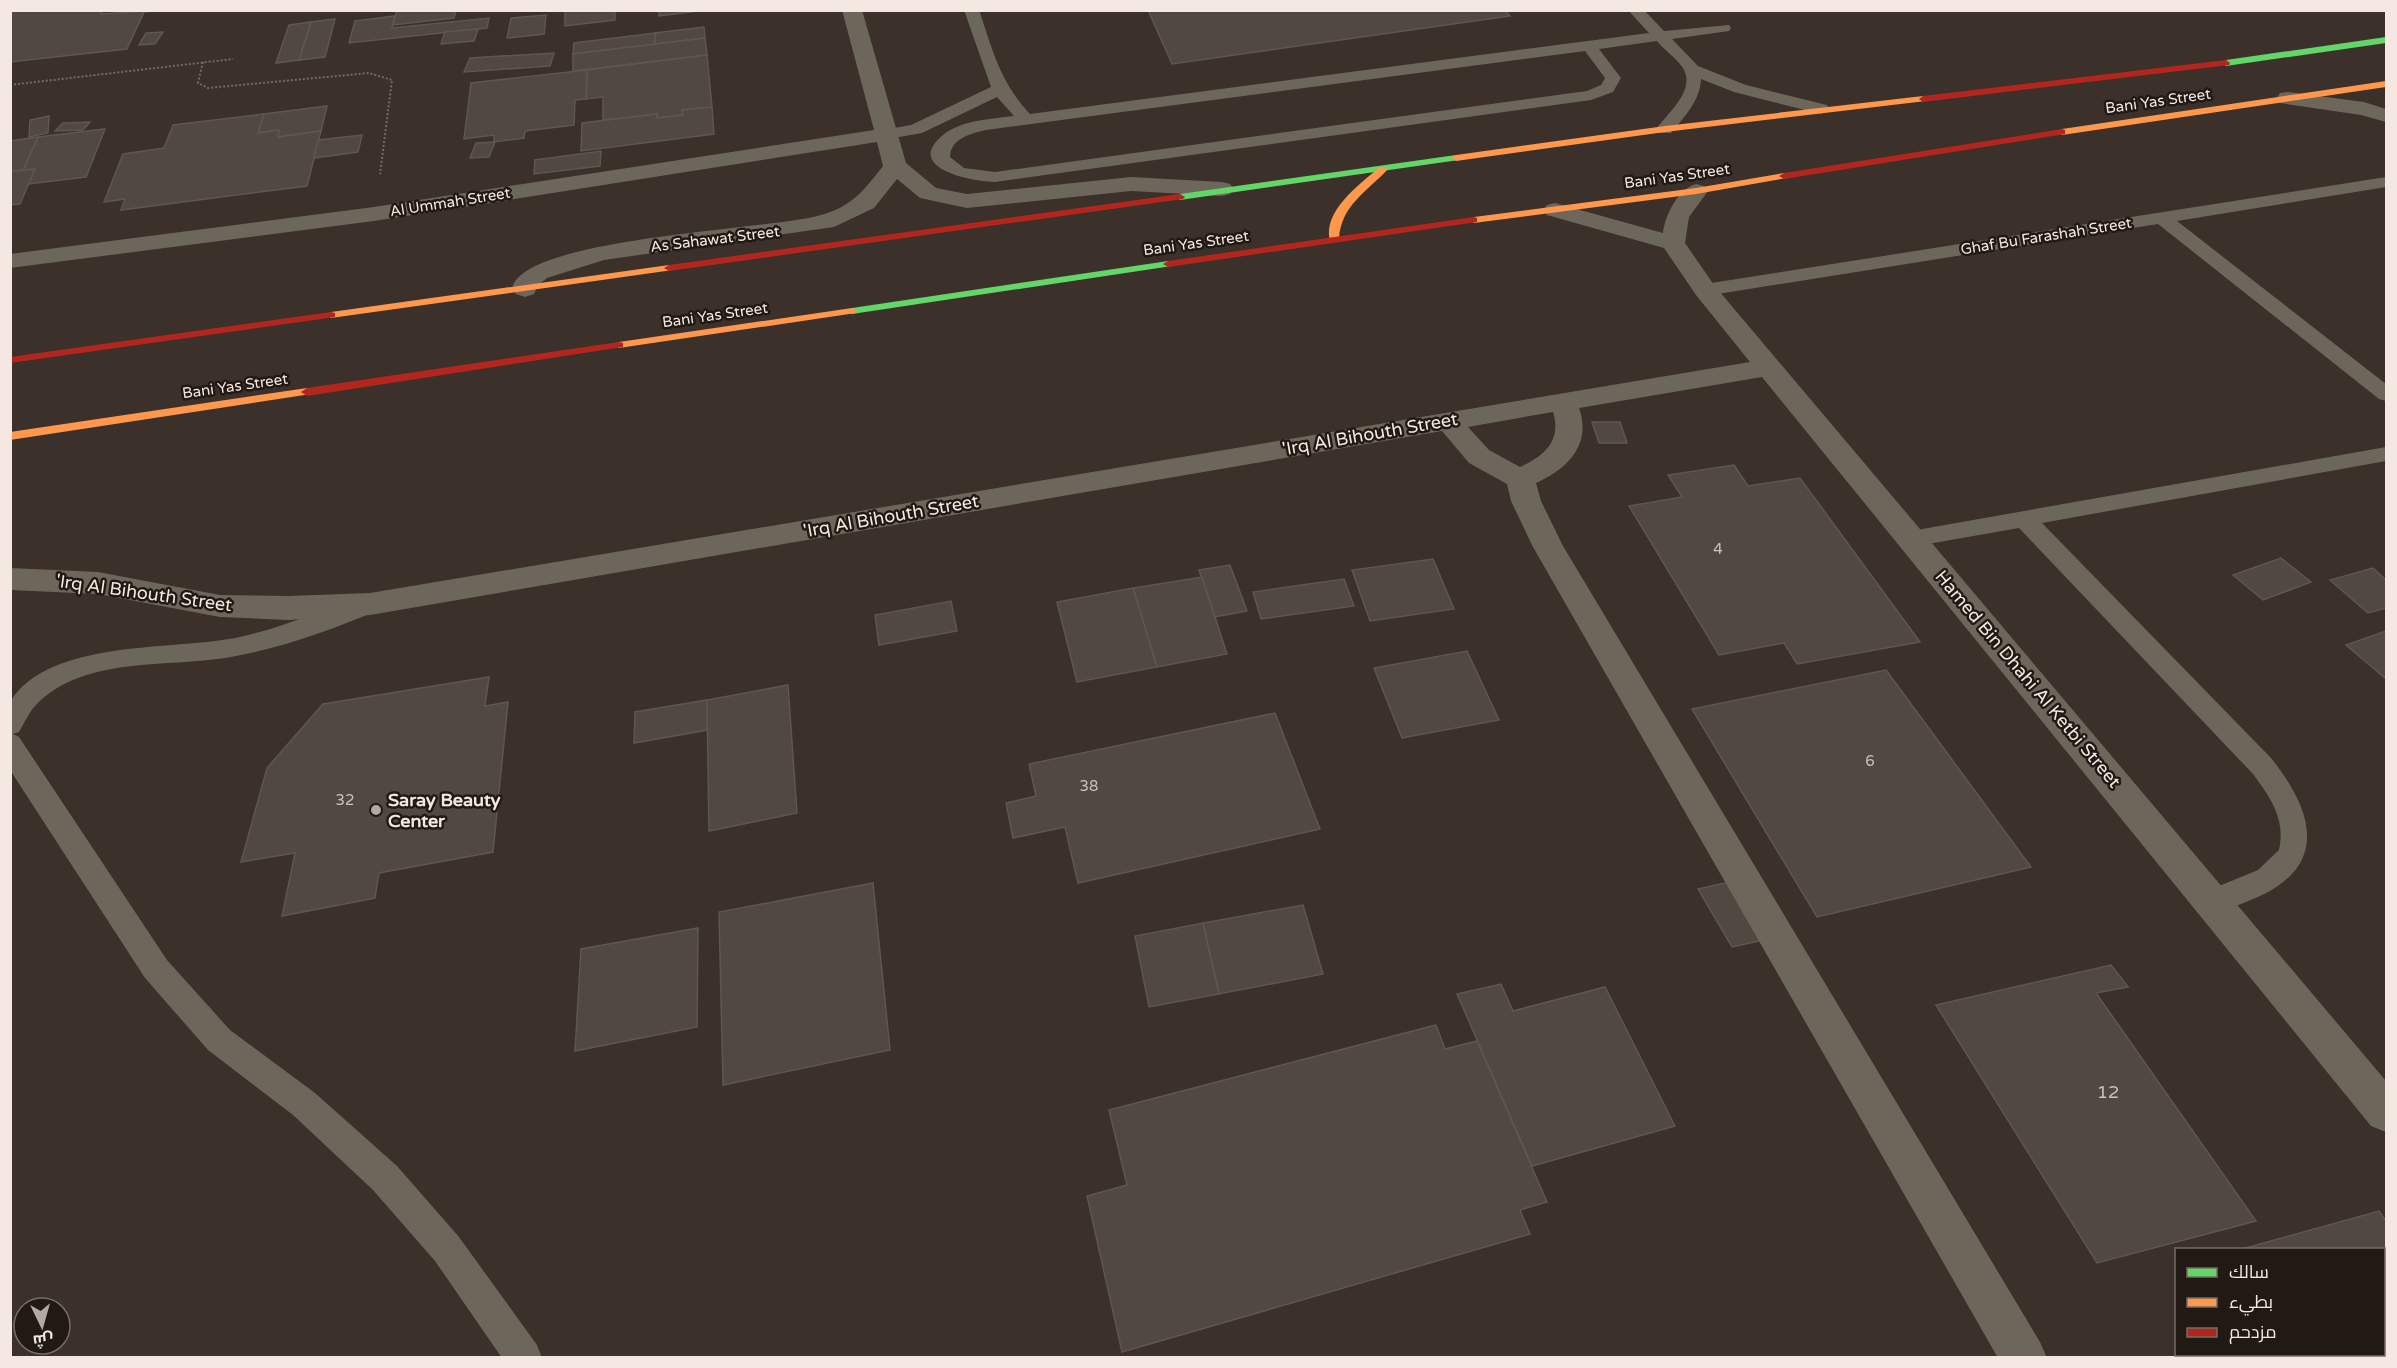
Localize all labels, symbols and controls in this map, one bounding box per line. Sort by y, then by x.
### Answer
street label: Bani Yas Street [2104,85,2212,117]
street label: Bani Yas Street [1623,160,1731,192]
street label: Al Ummah Street [388,184,512,220]
street label: Ghaf Bu Farashah Street [1959,214,2133,258]
street label: As Sahawat Street [649,222,781,256]
street label: Bani Yas Street [1142,227,1250,259]
street label: Bani Yas Street [661,299,769,331]
street label: Bani Yas Street [181,370,289,402]
street label: 'Irq Al Bihouth Street [1281,408,1460,460]
street label: 'Irq Al Bihouth Street [802,490,981,542]
house number: 4 [1713,540,1723,558]
street label: Hamed Bin Dhahi Al Ketbi Street [1931,566,2126,792]
street label: 'Irq Al Bihouth Street [54,570,234,616]
house number: 6 [1865,752,1875,770]
house number: 38 [1080,777,1098,795]
place label: Saray Beauty Center [388,789,501,832]
house number: 32 [336,791,354,809]
marker: Saray Beauty Center [369,803,383,817]
house number: 12 [2097,1081,2119,1103]
legend [2175,1248,2385,1356]
text: سالك [2229,1261,2269,1283]
text: بطيء [2229,1291,2273,1316]
north arrow [12,1296,72,1356]
text: مزدحم [2229,1321,2277,1344]
text: ش [32,1329,54,1351]

